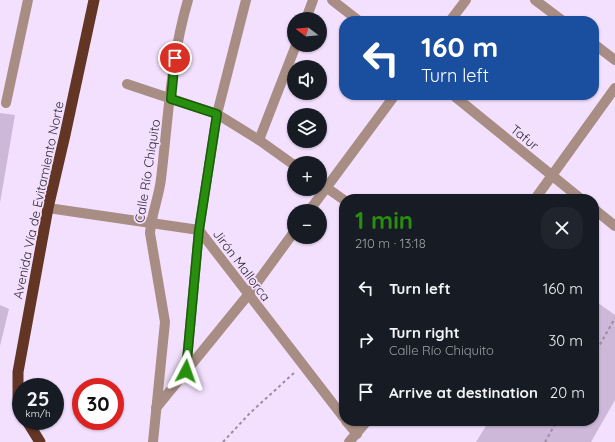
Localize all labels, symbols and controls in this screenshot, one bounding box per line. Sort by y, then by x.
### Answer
north arrow [287,12,327,52]
map controls [287,12,327,244]
text: 160 m [421,29,498,64]
icon: left [355,32,407,84]
pin [158,41,192,75]
icon: arrive [164,47,186,69]
button: sound [287,60,327,100]
text: Turn left [421,64,489,87]
street label: Avenida Vía de Evitamiento Norte [9,100,67,300]
button: layers [287,108,327,148]
street label: Calle Río Chiquito [131,118,163,224]
street label: Tafur [508,121,542,153]
button: + [287,156,327,196]
button: − [287,204,327,244]
text: 1 min [355,205,413,235]
button: close [541,207,583,249]
street label: Jirón Mallorca [210,226,274,304]
text: 210 m · 13:18 [355,235,426,251]
icon: left [355,277,377,299]
text: Turn left [389,279,451,298]
text: 160 m [543,279,583,298]
text: Turn right [389,323,460,342]
icon: right [355,329,377,351]
text: 30 m [548,331,583,350]
text: Calle Río Chiquito [389,342,494,358]
position arrow [165,350,207,392]
speed limit sign: 30 [72,378,124,430]
icon: arrive [355,381,377,403]
text: Arrive at destination [389,383,538,402]
text: 20 m [550,383,585,402]
text: 25 [27,386,49,411]
text: km/h [25,407,51,420]

